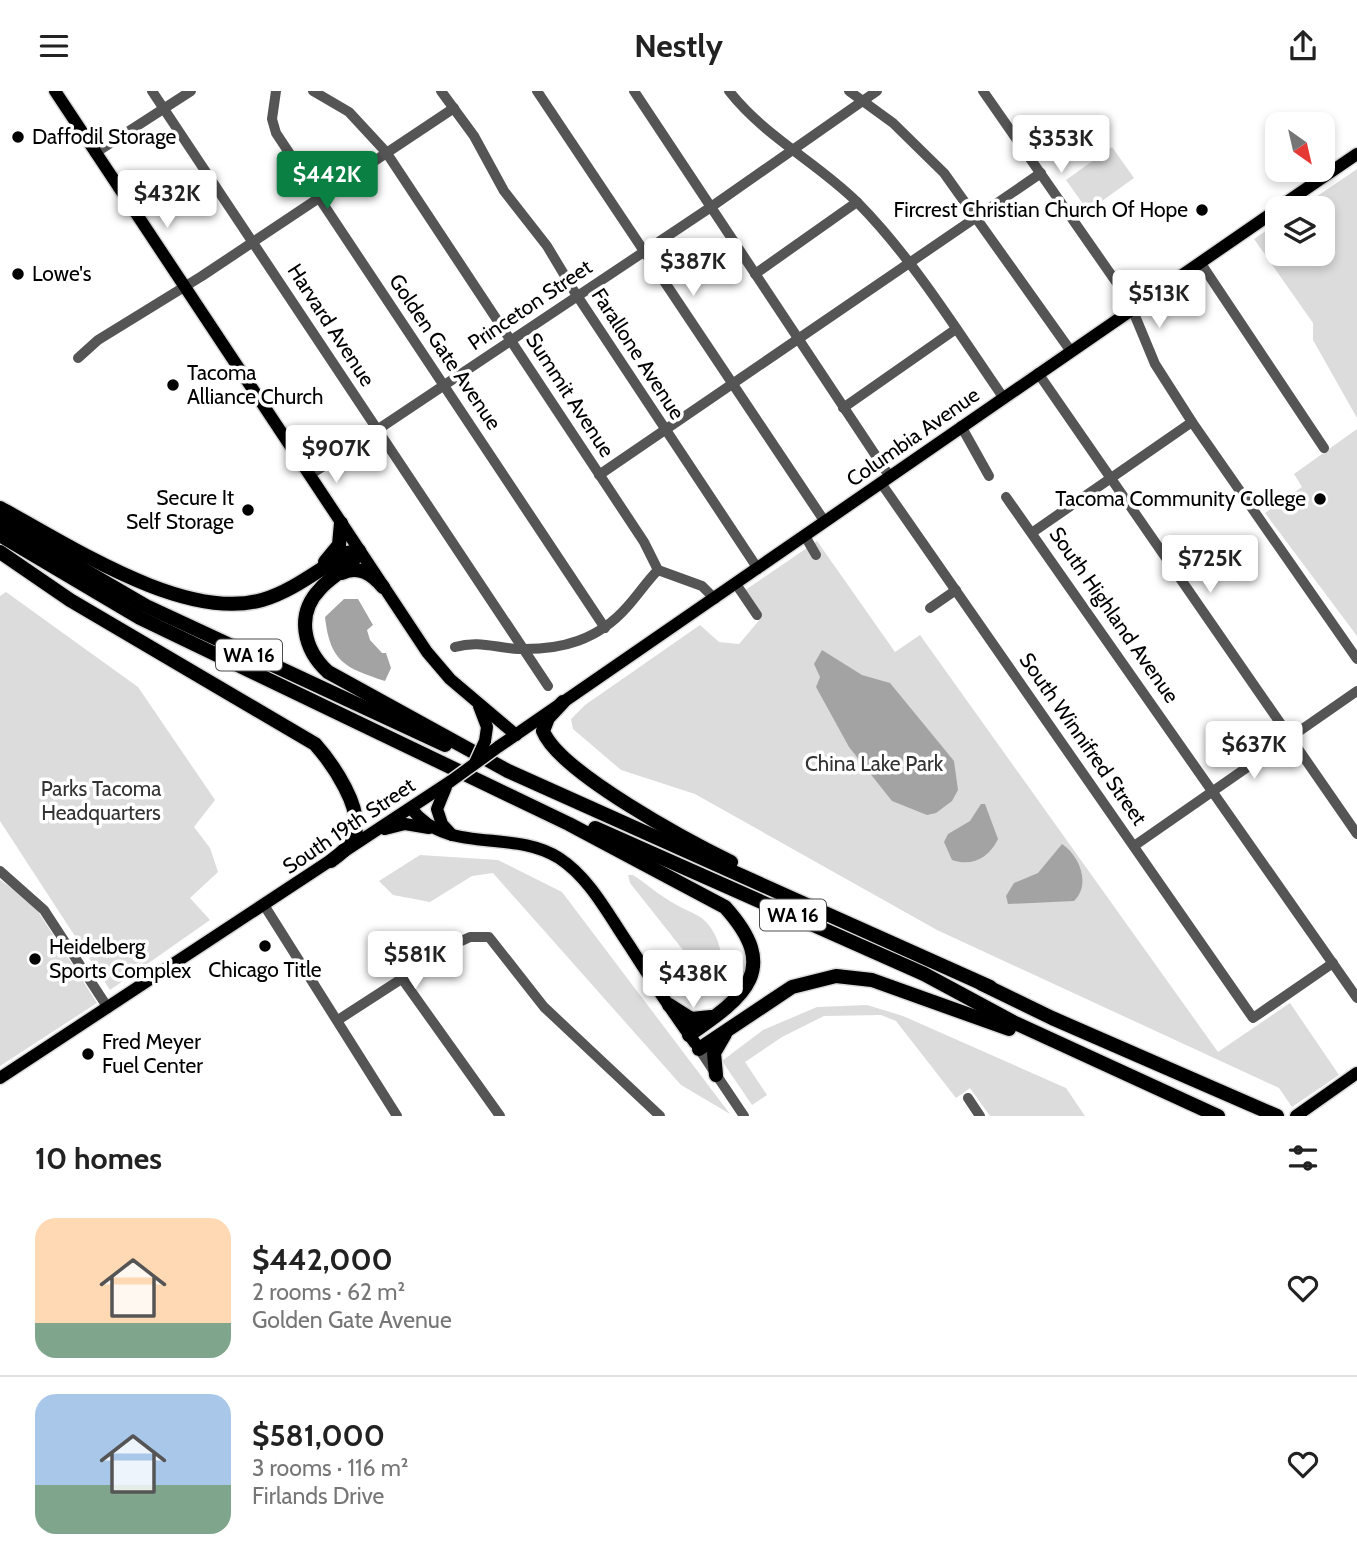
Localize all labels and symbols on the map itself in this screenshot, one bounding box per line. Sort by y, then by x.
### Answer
north arrow [1265,112,1335,182]
pin: $353K [1012,115,1110,175]
place label: Daffodil Storage [32,124,177,149]
marker: Daffodil Storage [10,129,26,145]
pin: $442K [278,151,376,211]
pin: $432K [118,171,216,230]
place label: Fircrest Christian Church Of Hope [893,197,1188,222]
marker: Fircrest Christian Church Of Hope [1194,202,1210,218]
pin: $387K [644,239,742,298]
street label: Princeton Street [463,254,596,355]
street label: Harvard Avenue [283,259,380,391]
place label: Lowe's [32,261,92,286]
marker: Lowe's [10,266,26,282]
street label: Golden Gate Avenue [384,269,507,434]
pin: $513K [1110,271,1208,330]
street label: Farallone Avenue [587,283,690,424]
street label: Summit Avenue [521,328,620,462]
place label: Tacoma Alliance Church [187,360,323,409]
marker: Tacoma Alliance Church [165,377,181,393]
street label: Columbia Avenue [842,381,984,492]
pin: $907K [287,425,385,485]
place label: Secure It Self Storage [126,485,234,534]
place label: Tacoma Community College [1055,486,1306,511]
marker: Tacoma Community College [1312,491,1328,507]
marker: Secure It Self Storage [240,502,256,518]
street label: South Highland Avenue [1044,522,1185,708]
pin: $725K [1161,535,1259,595]
road number: WA 16 [216,639,282,671]
street label: South Winnifred Street [1015,648,1152,830]
pin: $637K [1205,721,1303,781]
park label: China Lake Park [805,751,944,776]
street label: South 19th Street [278,772,420,879]
park label: Parks Tacoma Headquarters [41,776,161,825]
road number: WA 16 [760,899,826,930]
pin: $581K [366,932,464,991]
place label: Heidelberg Sports Complex [49,934,191,983]
marker: Chicago Title [257,938,273,954]
marker: Heidelberg Sports Complex [27,951,43,967]
pin: $438K [644,951,742,1010]
place label: Chicago Title [208,957,322,982]
place label: Fred Meyer Fuel Center [102,1029,203,1078]
marker: Fred Meyer Fuel Center [80,1046,96,1062]

